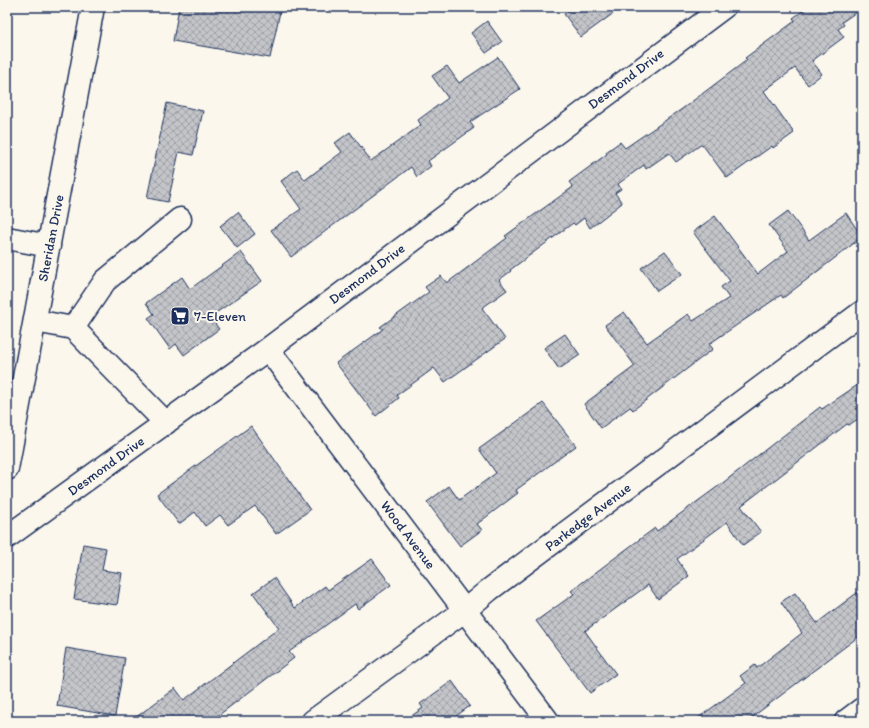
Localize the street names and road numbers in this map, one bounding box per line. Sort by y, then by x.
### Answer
street label: Desmond Drive [585,45,668,113]
street label: Sheridan Drive [34,193,68,283]
street label: Desmond Drive [326,240,409,308]
street label: Desmond Drive [64,432,148,500]
street label: Parkedge Avenue [542,479,635,555]
street label: Wood Avenue [377,497,439,573]

